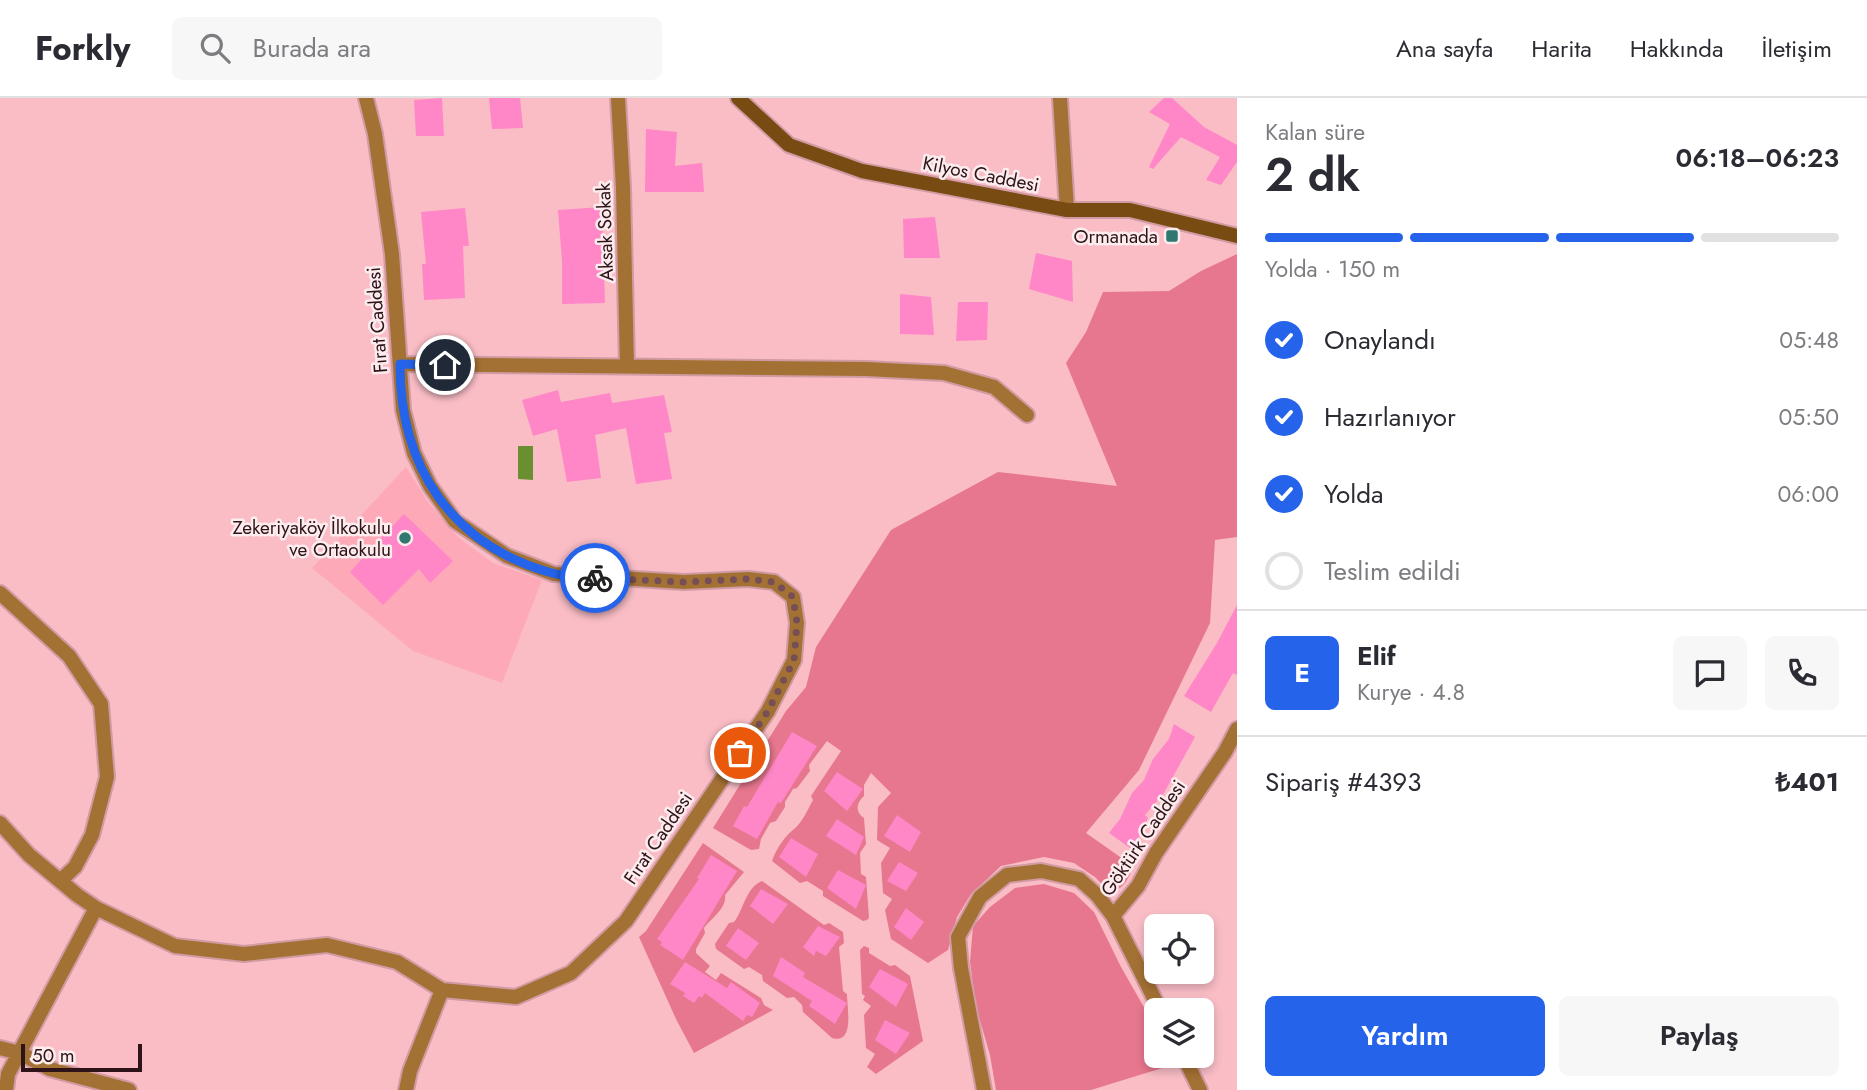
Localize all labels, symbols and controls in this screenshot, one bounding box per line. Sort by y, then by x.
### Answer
search box [172,17,662,80]
text: Forkly [35,25,130,72]
icon: search [196,29,234,67]
text: Burada ara [252,29,371,67]
text: Ana sayfa [1396,31,1493,66]
text: Harita [1531,31,1592,66]
text: Hakkında [1630,31,1724,66]
text: İletişim [1762,31,1832,66]
text: Kalan süre [1265,115,1365,149]
text: 06:18–06:23 [1676,139,1839,177]
text: 2 dk [1265,142,1360,208]
street label: Kilyos Caddesi [920,149,1042,199]
street label: Aksak Sokak [590,182,620,282]
place label: Ormanada [1073,223,1158,250]
marker: Ormanada [1164,228,1180,244]
text: Yolda · 150 m [1265,252,1400,286]
street label: Fırat Caddesi [360,266,394,374]
icon: check [1265,321,1303,359]
text: Onaylandı [1324,321,1436,359]
text: 05:48 [1779,323,1839,357]
pin [415,335,475,395]
icon: home [426,346,464,384]
icon: check [1265,398,1303,436]
text: Hazırlanıyor [1324,398,1456,436]
text: 05:50 [1779,400,1839,434]
icon: check [1265,475,1303,513]
text: Yolda [1324,475,1384,513]
text: 06:00 [1777,477,1839,511]
place label: Zekeriyaköy İlkokulu ve Ortaokulu [232,514,391,563]
marker: Zekeriyaköy İlkokulu ve Ortaokulu [397,530,413,546]
courier [560,543,630,613]
text: Teslim edildi [1324,552,1461,590]
icon: bike [576,559,614,597]
button: chat [1673,636,1747,710]
button: phone [1765,636,1839,710]
text: Elif [1357,637,1396,675]
text: E [1294,654,1310,692]
text: Kurye · 4.8 [1357,675,1465,709]
pin [710,723,770,783]
icon: bag [721,734,759,772]
text: Sipariş #4393 [1265,763,1422,801]
text: ₺401 [1776,763,1839,801]
street label: Göktürk Caddesi [1094,775,1192,901]
street label: Fırat Caddesi [617,786,699,890]
map controls [1144,914,1214,1068]
button: locate [1144,914,1214,984]
button: Yardım [1265,996,1545,1076]
button: Paylaş [1559,996,1839,1076]
button: layers [1144,998,1214,1068]
scale bar [21,1041,142,1073]
text: 50 m [32,1042,75,1069]

